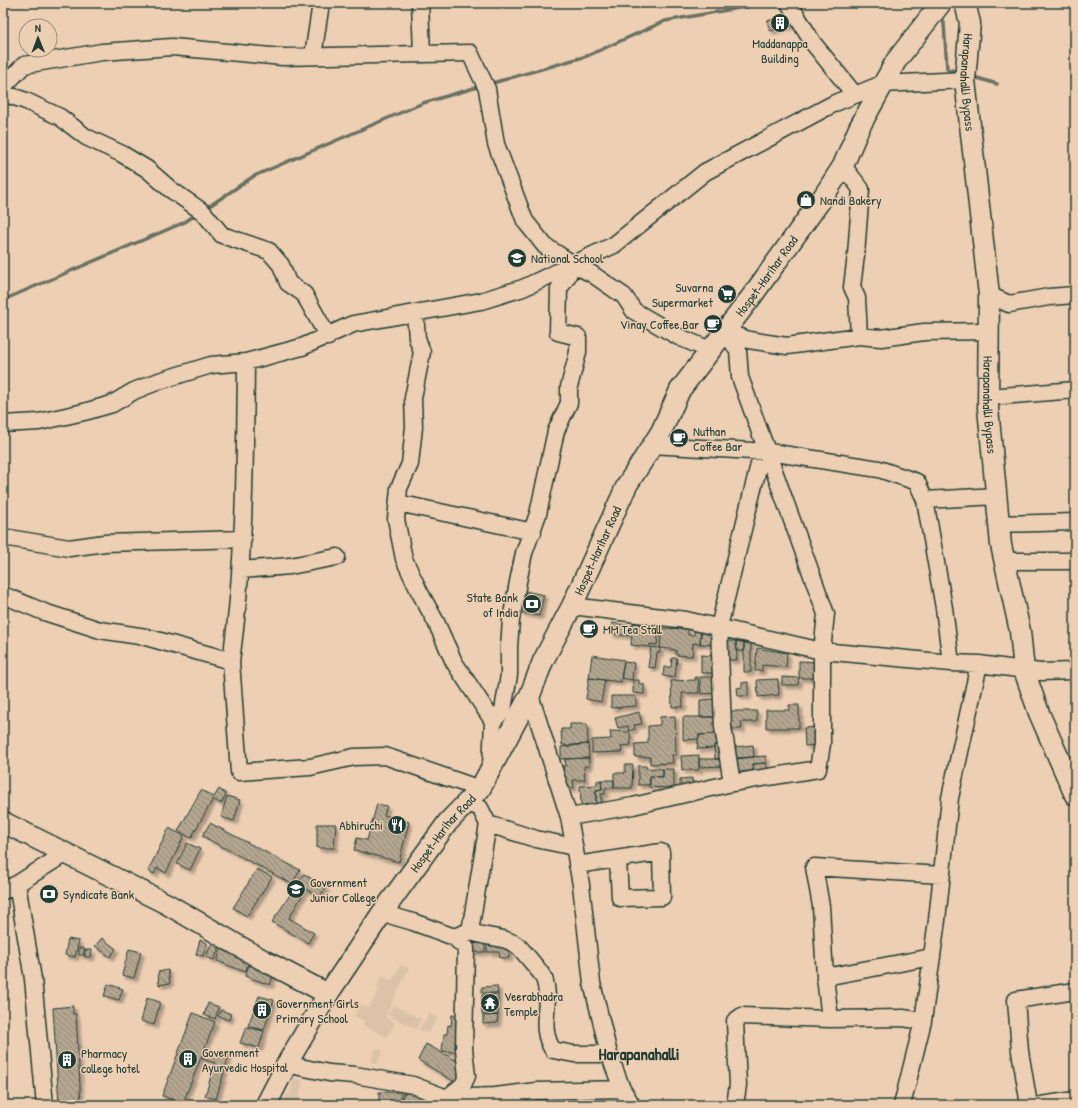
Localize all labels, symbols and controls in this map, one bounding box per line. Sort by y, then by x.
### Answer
building icon: Maddanappa Building [769,12,791,34]
north arrow [18,18,58,58]
text: N [35,21,41,35]
street label: Harapanahalli Bypass [956,33,980,132]
place label: Maddanappa Building [752,34,808,67]
shop icon: Nandi Bakery [795,189,817,211]
place label: Nandi Bakery [820,191,882,209]
street label: Hospet-Harihar Road [731,232,802,320]
school or university icon: National School [506,247,528,269]
place label: National School [531,249,604,267]
place label: Suvarna Supermarket [652,278,714,311]
supermarket icon: Suvarna Supermarket [716,283,738,305]
cafe icon: Vinay Coffee Bar [702,313,724,335]
place label: Vinay Coffee Bar [620,315,699,333]
street label: Harapanahalli Bypass [979,356,1001,454]
place label: Nuthan Coffee Bar [693,422,742,455]
cafe icon: Nuthan Coffee Bar [668,427,690,449]
street label: Hospet-Harihar Road [569,503,625,598]
place label: State Bank of India [467,588,519,621]
bank icon: State Bank of India [521,593,543,615]
cafe icon: MM Tea Stall [578,618,600,640]
place label: MM Tea Stall [603,620,662,638]
street label: Hospet-Harihar Road [406,790,480,876]
restaurant icon: Abhiruchi [386,814,408,836]
place label: Abhiruchi [339,816,383,834]
place label: Government Junior College [310,873,376,906]
school or university icon: Government Junior College [285,878,307,900]
bank icon: Syndicate Bank [38,883,60,905]
place label: Syndicate Bank [63,885,135,903]
place label: Veerabhadra Temple [504,987,563,1020]
temple icon: Veerabhadra Temple [479,992,501,1014]
place label: Government Girls Primary School [276,994,359,1027]
building icon: Government Girls Primary School [251,999,273,1021]
district label: Harapanahalli [598,1042,680,1066]
place label: Government Ayurvedic Hospital [202,1043,289,1076]
place label: Pharmacy college hotel [81,1044,140,1077]
building icon: Government Ayurvedic Hospital [177,1048,199,1070]
building icon: Pharmacy college hotel [56,1049,78,1071]

